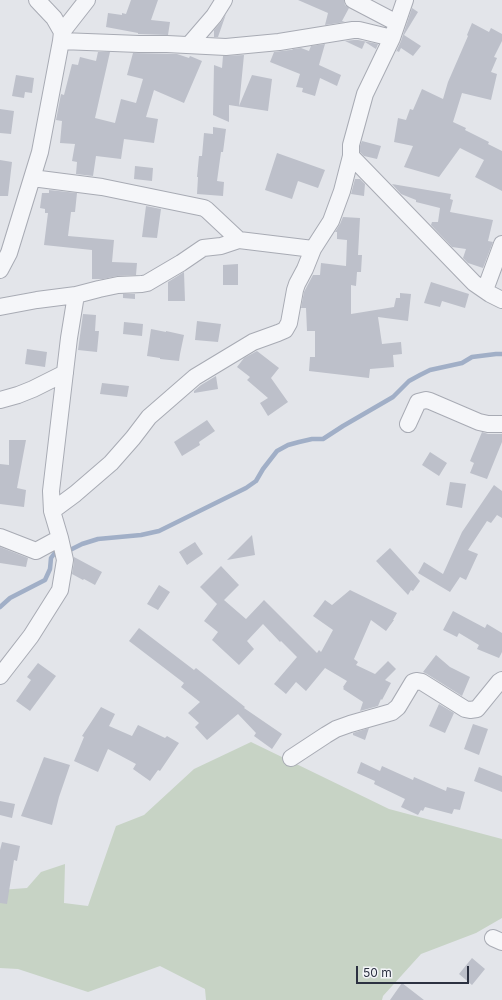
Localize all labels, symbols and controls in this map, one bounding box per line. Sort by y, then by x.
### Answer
scale bar [358,958,471,984]
text: 50 m [363,965,392,980]

